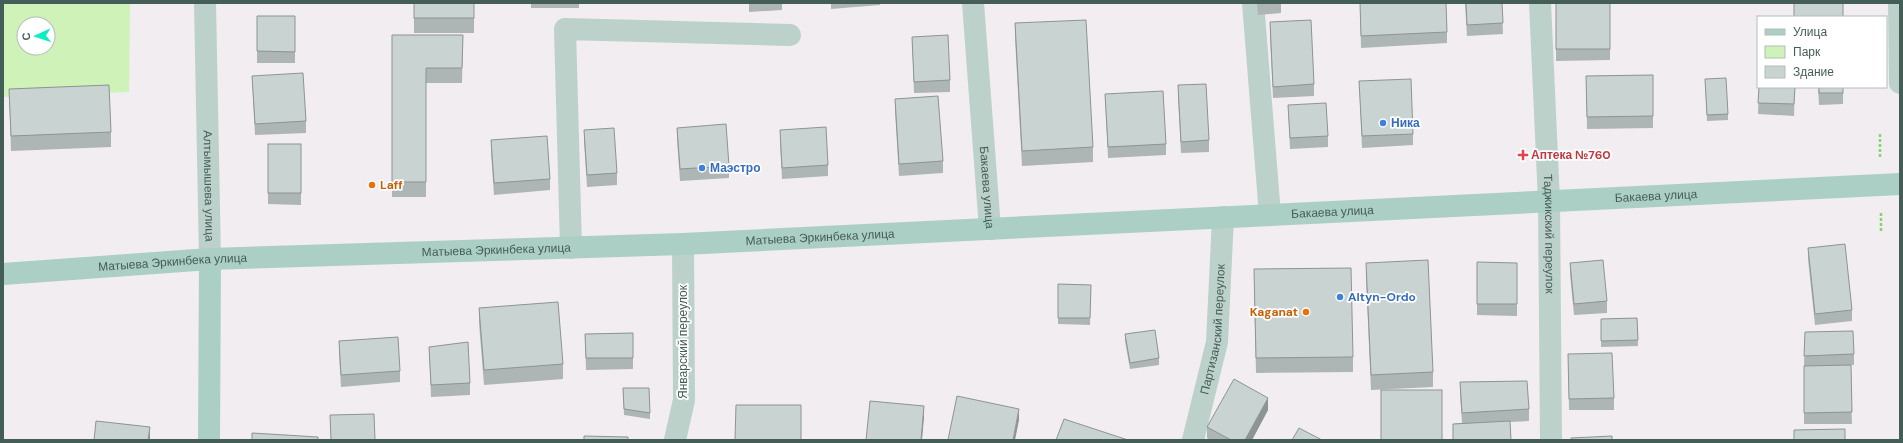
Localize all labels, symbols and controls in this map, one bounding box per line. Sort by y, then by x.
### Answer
north arrow [16,16,56,56]
legend [1757,16,1887,88]
text: Улица [1793,24,1827,40]
text: С [19,32,33,41]
text: Парк [1793,44,1821,60]
text: Здание [1793,64,1834,80]
place label: Ника [1391,115,1420,131]
marker: Ника [1378,118,1388,128]
street label: Алтымышева улица [199,130,218,242]
street label: Бакаева улица [976,146,998,230]
place label: Аптека №760 [1531,147,1611,163]
marker: Аптека №760 [1518,150,1528,160]
place label: Маэстро [710,160,761,176]
marker: Маэстро [697,163,707,173]
street label: Таджикский переулок [1540,174,1558,294]
place label: Laff [380,177,403,193]
marker: Laff [367,180,377,190]
street label: Бакаева улица [1614,186,1698,206]
street label: Бакаева улица [1291,202,1374,222]
street label: Матыева Эркинбека улица [745,226,895,249]
street label: Матыева Эркинбека улица [421,240,571,260]
street label: Матыева Эркинбека улица [98,250,248,275]
street label: Партизанский переулок [1196,263,1229,396]
street label: Январский переулок [675,284,691,399]
place label: Altyn-Ordo [1348,289,1416,305]
marker: Altyn-Ordo [1335,292,1345,302]
place label: Kaganat [1250,304,1298,320]
marker: Kaganat [1301,307,1311,317]

